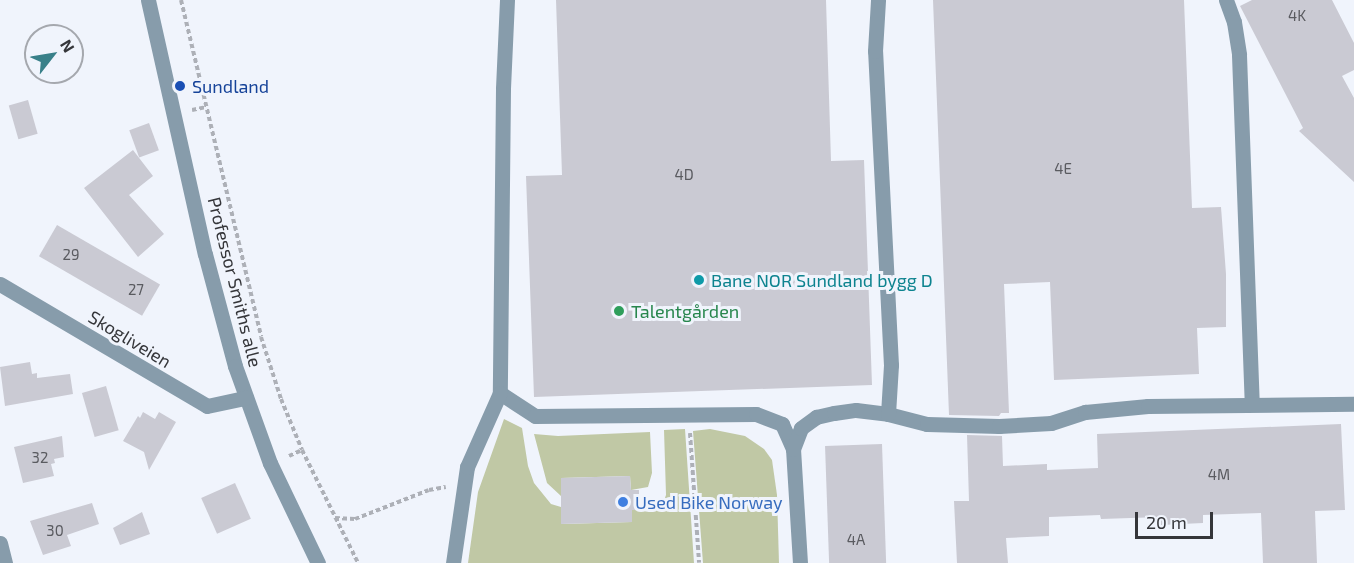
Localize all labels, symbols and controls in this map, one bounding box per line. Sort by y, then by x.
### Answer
house number: 4K [1288,7,1306,25]
north arrow [24,24,84,84]
text: N [57,36,79,55]
place label: Sundland [192,75,269,97]
marker: Sundland [173,79,187,93]
house number: 4E [1054,160,1072,178]
house number: 4D [674,166,694,184]
street label: Professor Smiths alle [203,195,267,369]
house number: 29 [62,246,80,264]
place label: Bane NOR Sundland bygg D [711,269,933,291]
marker: Bane NOR Sundland bygg D [692,273,706,287]
house number: 27 [128,281,144,299]
place label: Talentgården [631,300,739,322]
marker: Talentgården [612,304,626,318]
street label: Skogliveien [85,306,175,372]
house number: 32 [32,449,48,467]
house number: 4M [1208,466,1230,484]
place label: Used Bike Norway [635,491,783,513]
marker: Used Bike Norway [616,495,630,509]
scale bar [1138,500,1216,538]
text: 20 m [1146,511,1187,533]
house number: 30 [46,522,64,540]
house number: 4A [847,531,865,549]

